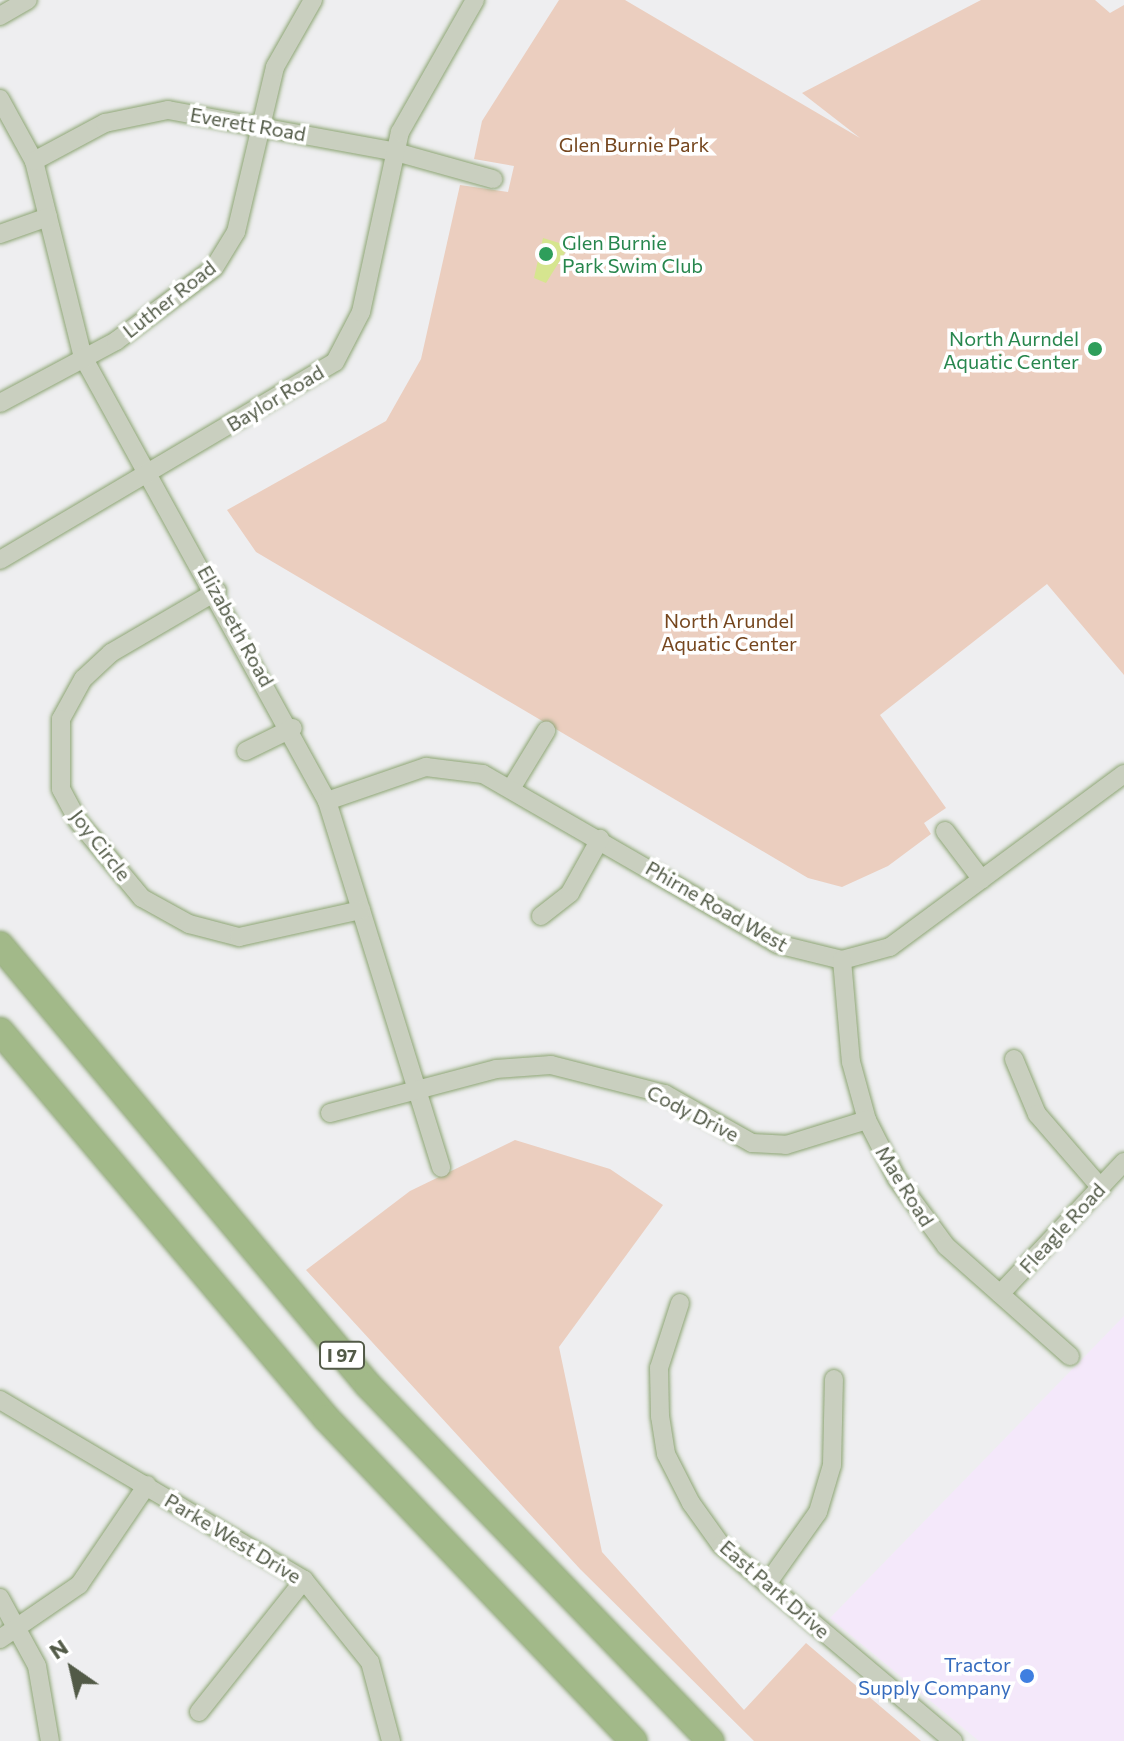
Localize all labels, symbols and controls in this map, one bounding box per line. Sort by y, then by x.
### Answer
street label: Everett Road [188,102,308,146]
park label: Glen Burnie Park [559,132,709,156]
place label: Glen Burnie Park Swim Club [562,230,703,277]
marker: Glen Burnie Park Swim Club [537,245,555,263]
street label: Luther Road [118,255,220,343]
place label: North Aurndel Aquatic Center [943,326,1079,373]
marker: North Aurndel Aquatic Center [1086,340,1104,358]
street label: Baylor Road [222,360,328,436]
street label: Elizabeth Road [193,561,279,691]
park label: North Arundel Aquatic Center [661,609,797,656]
street label: Joy Circle [66,805,136,885]
street label: Phirne Road West [642,856,792,956]
street label: Cody Drive [643,1080,743,1146]
street label: Mae Road [871,1141,939,1231]
street label: Fleagle Road [1014,1178,1110,1278]
road number: I 97 [318,1341,366,1369]
street label: Parke West Drive [161,1488,305,1588]
street label: East Park Drive [715,1535,835,1643]
north arrow [32,1629,112,1709]
text: N [44,1633,73,1664]
place label: Tractor Supply Company [858,1652,1011,1699]
marker: Tractor Supply Company [1018,1667,1036,1685]

